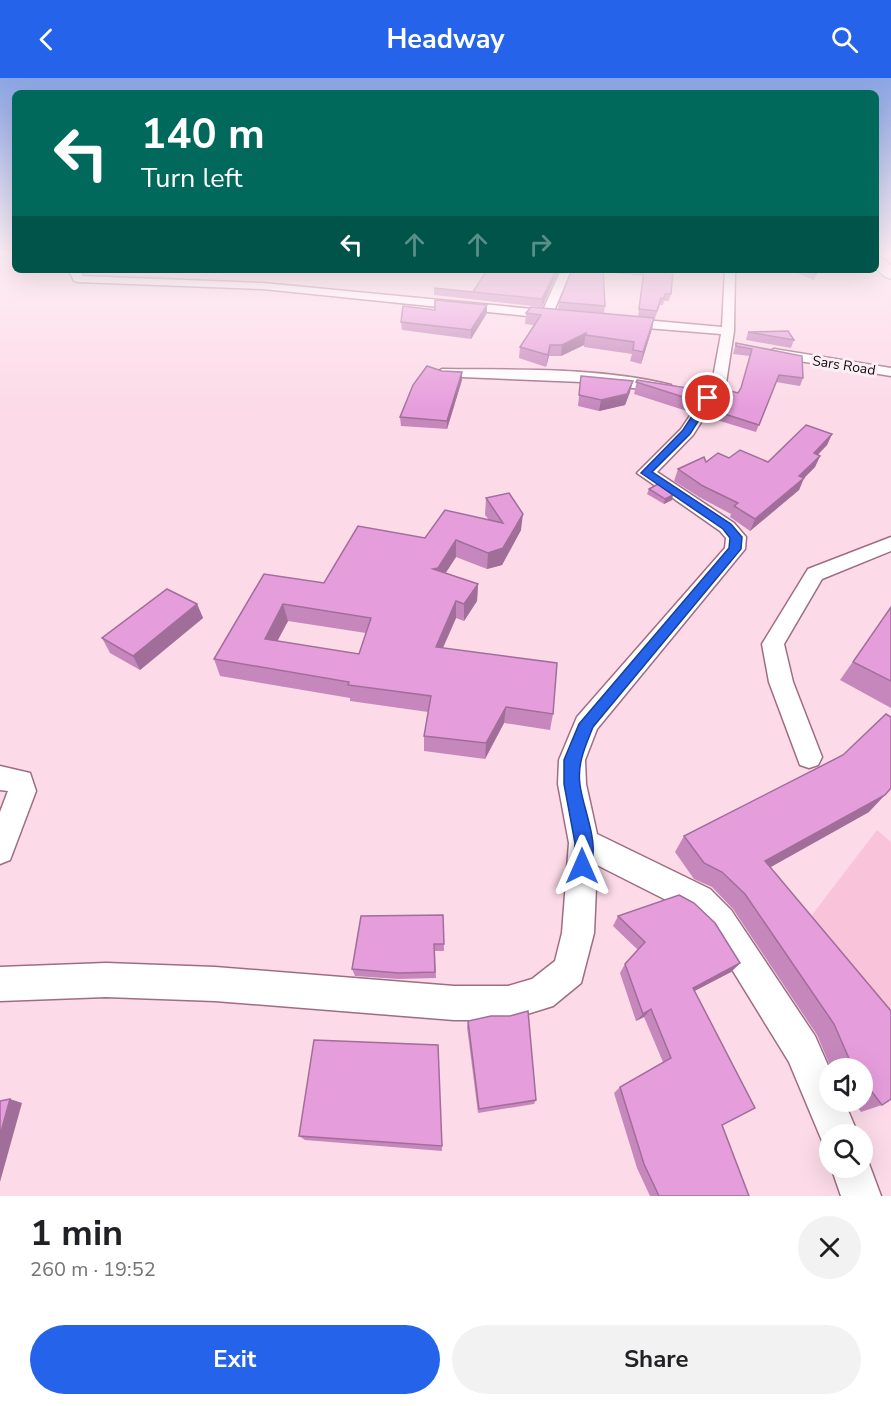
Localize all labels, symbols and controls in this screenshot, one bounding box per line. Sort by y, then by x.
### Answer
text: Headway [386,21,505,58]
icon: back [30,23,63,56]
icon: search [828,23,861,56]
text: 140 m [141,106,265,163]
icon: left [42,114,120,192]
text: Turn left [141,160,242,197]
icon: left [335,228,368,261]
icon: ahead [398,228,431,261]
icon: ahead [461,228,494,261]
icon: right [524,228,557,261]
street label: Sars Road [811,351,877,380]
pin [682,372,733,423]
icon: arrive [691,381,724,414]
position arrow [550,834,614,898]
map controls [819,1058,873,1178]
button: sound [819,1058,873,1112]
button: search [819,1124,873,1178]
text: 1 min [30,1209,123,1258]
button: close [798,1216,861,1279]
text: 260 m · 19:52 [30,1256,156,1283]
button: Exit [30,1325,440,1394]
button: Share [452,1325,861,1394]

